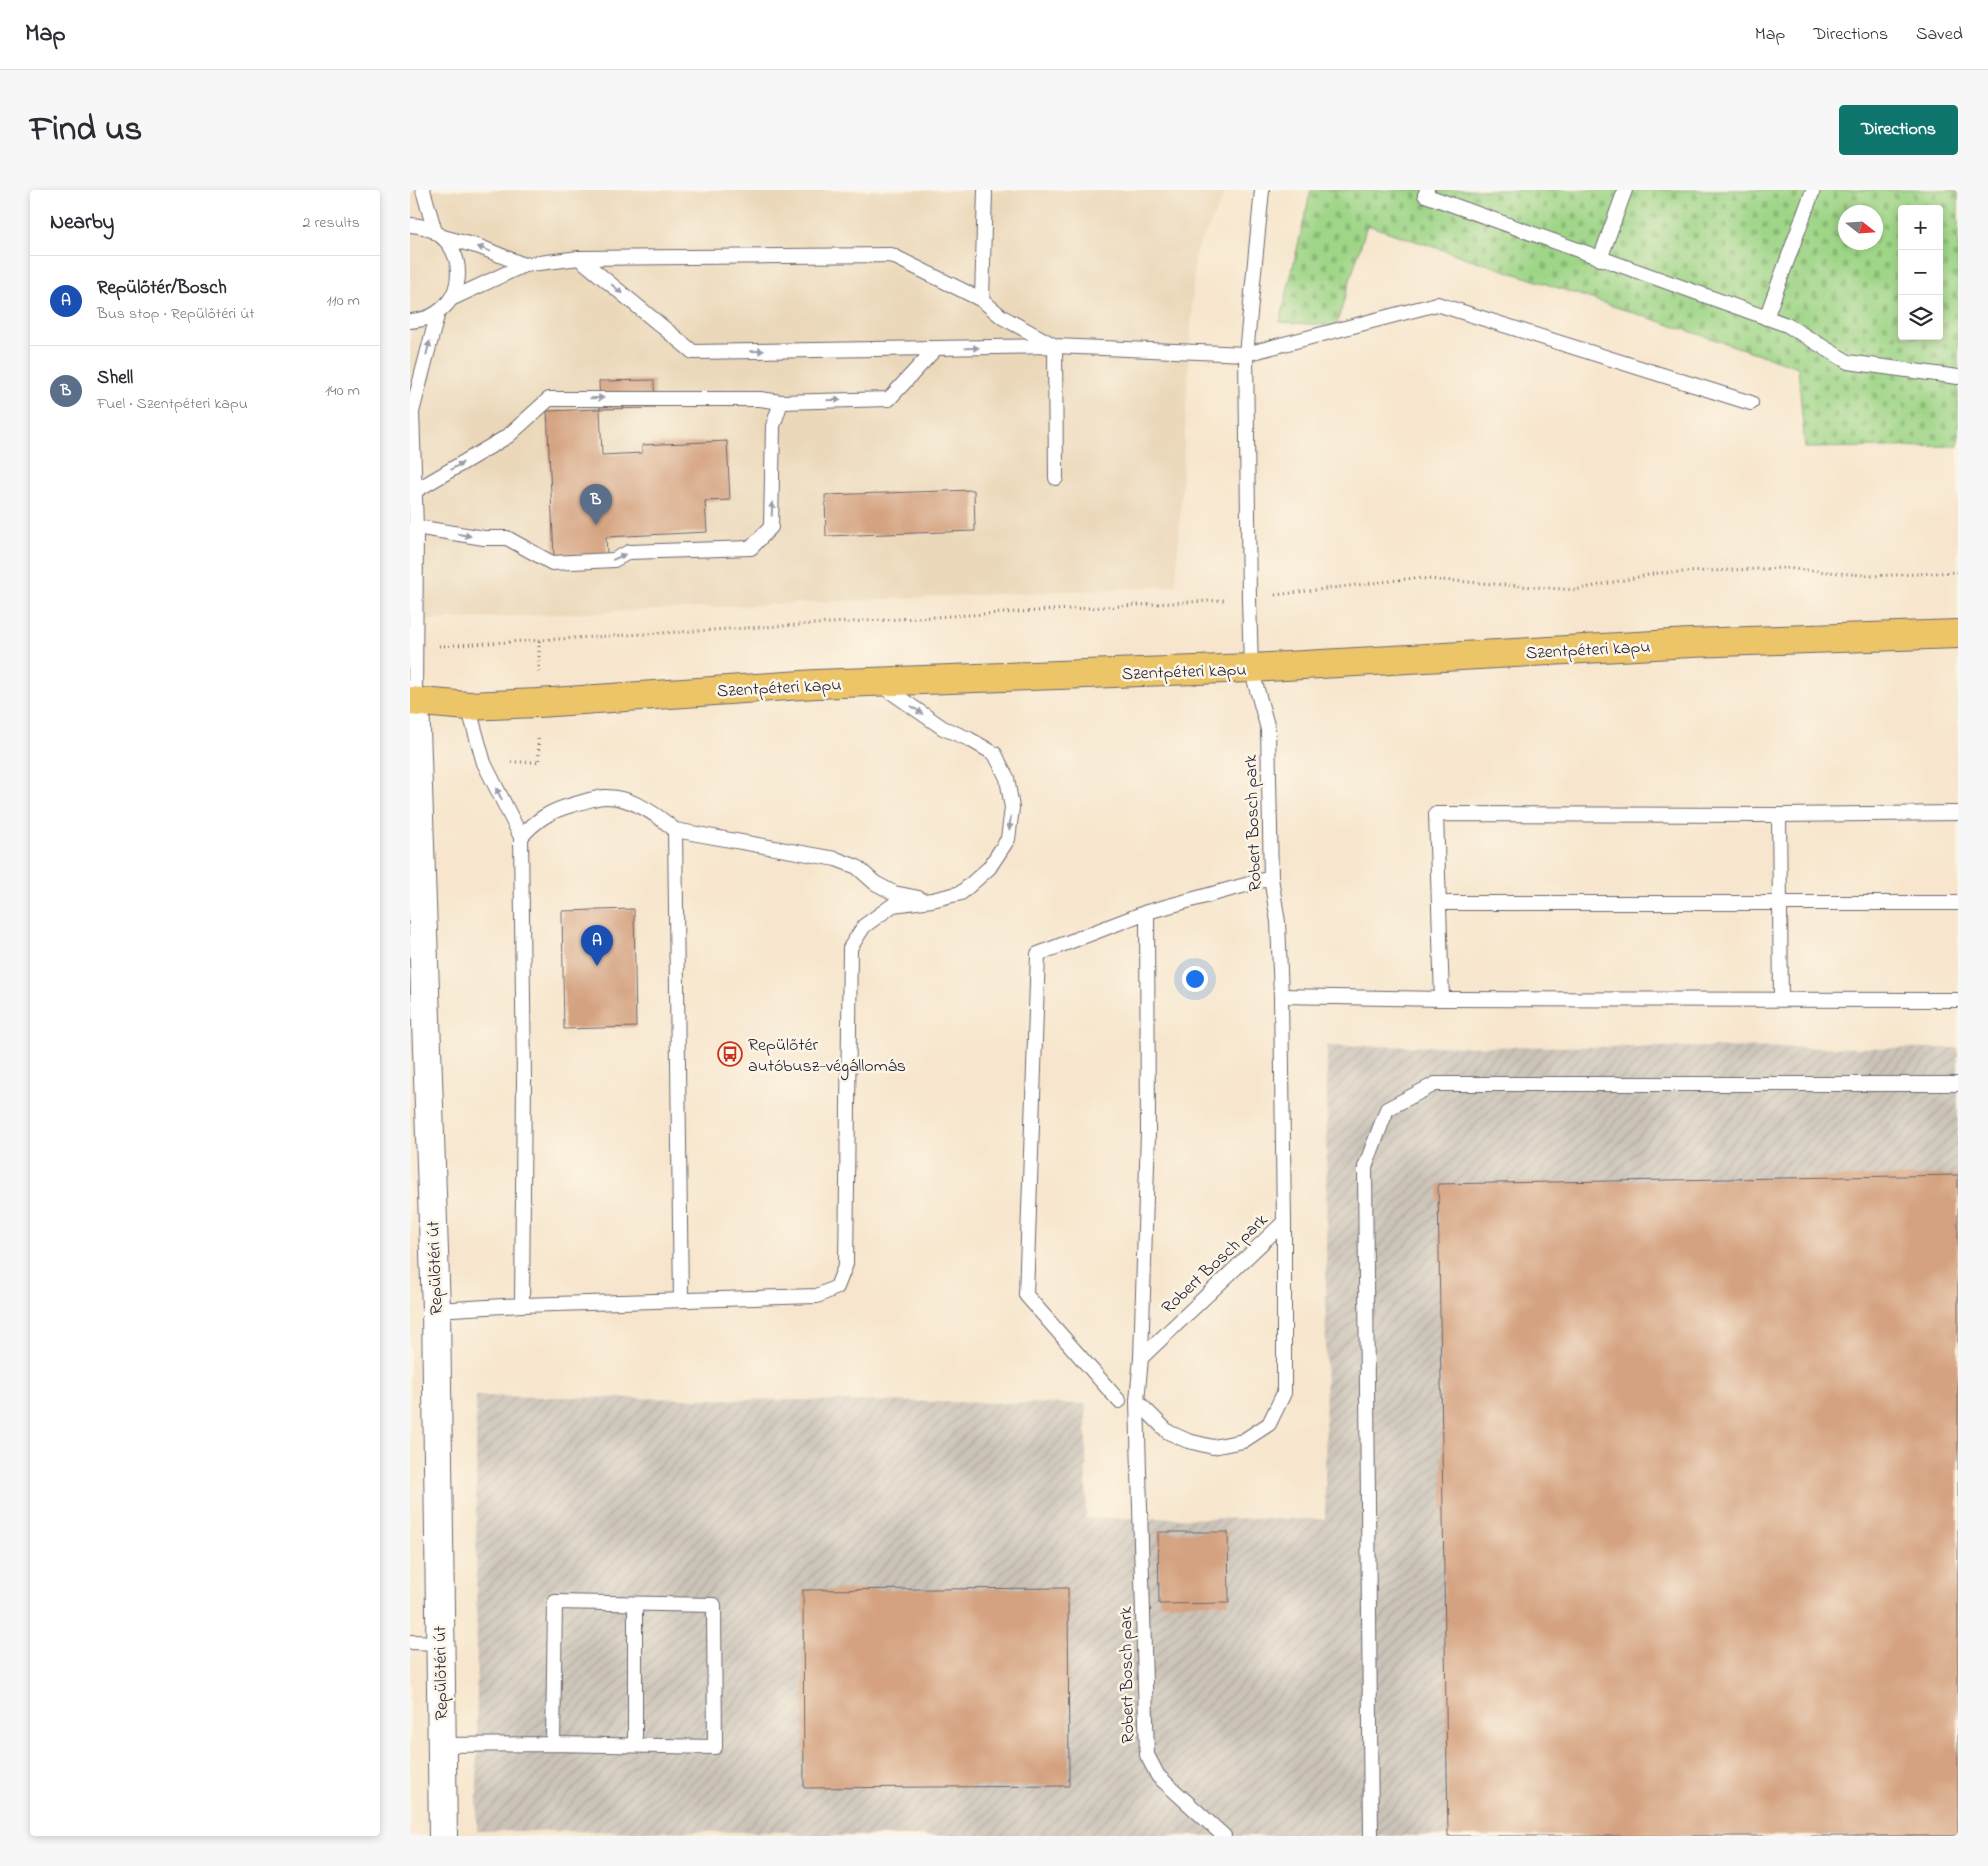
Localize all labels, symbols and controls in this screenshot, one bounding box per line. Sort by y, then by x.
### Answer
text: Map [25,17,66,52]
text: Map [1755,22,1785,48]
text: Directions [1813,22,1888,48]
text: Saved [1916,22,1963,48]
text: Find us [30,105,142,156]
button: Directions [1839,105,1958,155]
north arrow [1838,205,1883,250]
map controls [1898,205,1943,340]
button: + [1898,205,1943,250]
text: Nearby [50,208,114,238]
text: 2 results [302,211,360,235]
one-way arrow [476,245,491,253]
button: − [1898,250,1943,295]
text: Repülőtér/Bosch [97,275,227,302]
one-way arrow [611,283,623,294]
text: A [61,289,71,313]
text: 110 m [326,289,360,313]
button: layers [1898,295,1943,340]
text: Bus stop · Repülőtéri út [97,302,255,326]
one-way arrow [424,340,432,356]
one-way arrow [964,344,980,352]
one-way arrow [749,347,765,355]
text: Shell [97,365,133,392]
text: B [61,379,71,403]
text: 140 m [325,379,360,403]
text: Fuel · Szentpéteri kapu [97,392,248,416]
one-way arrow [589,394,605,402]
one-way arrow [826,396,842,404]
one-way arrow [450,462,463,471]
pin: B [580,484,612,525]
one-way arrow [768,501,776,517]
one-way arrow [457,531,473,539]
one-way arrow [612,552,626,560]
street label: Szentpéteri kapu [1525,635,1651,667]
street label: Szentpéteri kapu [1121,658,1247,688]
street label: Szentpéteri kapu [716,673,842,705]
one-way arrow [910,705,924,715]
street label: Robert Bosch park [1239,754,1269,892]
one-way arrow [495,786,503,801]
one-way arrow [1006,815,1014,831]
pin: A [581,925,613,966]
your location [1182,966,1208,992]
place label: Repülőtér autóbusz-végállomás [748,1033,906,1081]
bus stop icon: Repülőtér autóbusz-végállomás [717,1041,743,1067]
street label: Robert Bosch park [1156,1208,1274,1321]
street label: Repülőtéri út [421,1220,451,1315]
street label: Robert Bosch park [1114,1606,1142,1744]
street label: Repülőtéri út [428,1626,456,1720]

